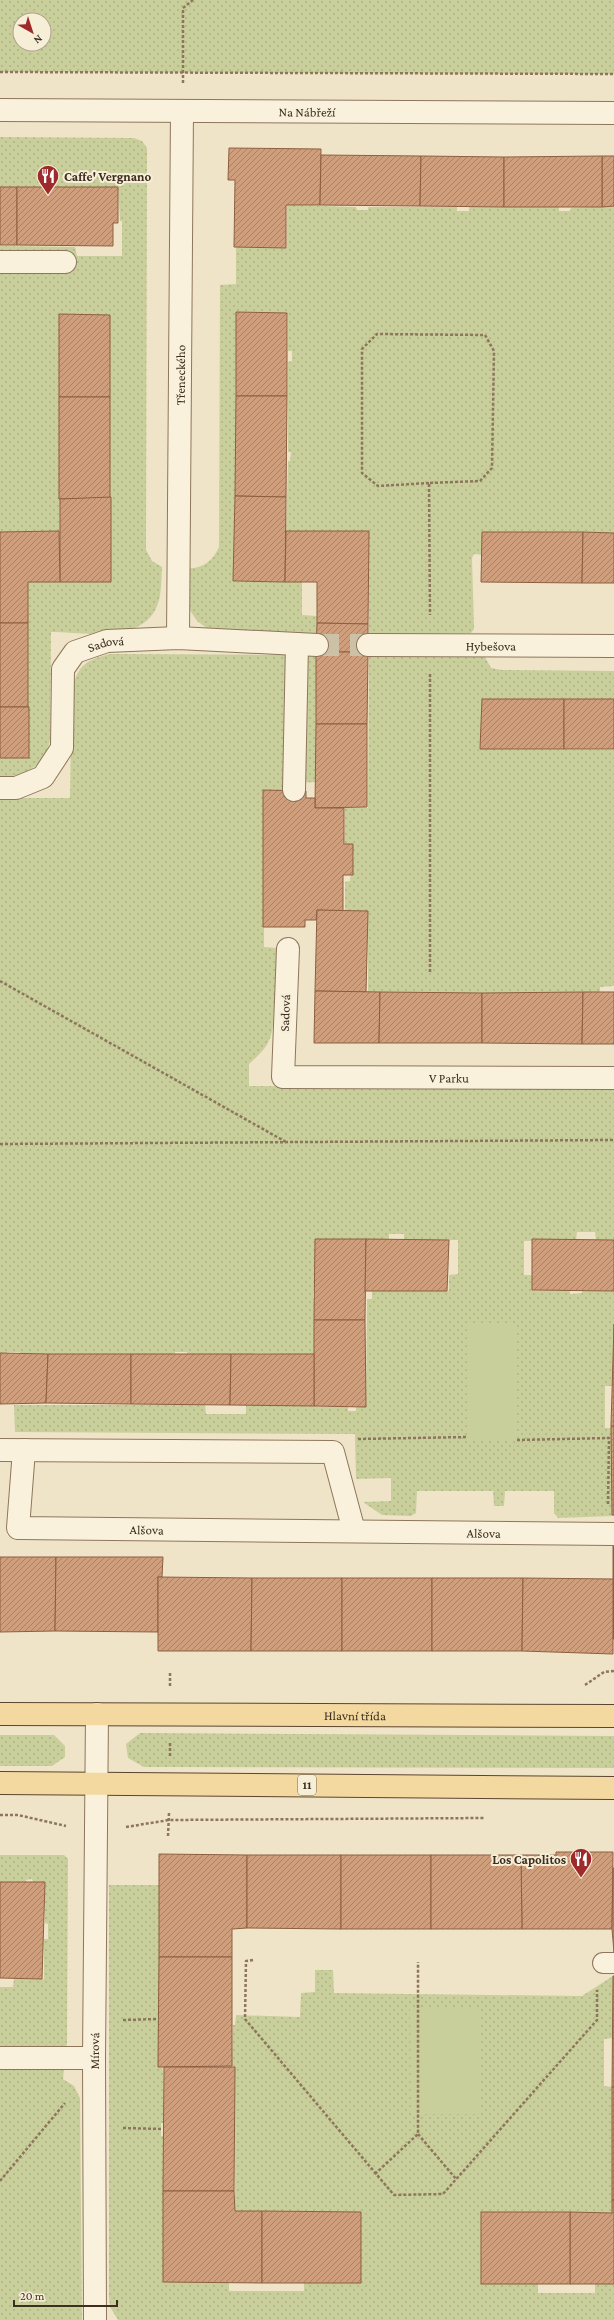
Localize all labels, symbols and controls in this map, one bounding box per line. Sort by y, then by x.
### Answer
north arrow [12,12,52,52]
text: N [31,33,45,47]
street label: Na Nábřeží [278,104,336,119]
restaurant icon: Caffe' Vergnano [35,163,61,196]
place label: Caffe' Vergnano [64,169,152,184]
street label: Třeneckého [172,345,188,405]
street label: Sadová [86,633,124,655]
street label: Hybešova [466,638,516,653]
street label: Sadová [277,994,293,1032]
street label: V Parku [429,1070,469,1085]
street label: Alšova [130,1522,164,1537]
street label: Alšova [467,1525,501,1540]
street label: Hlavní třída [324,1708,386,1723]
road number: 11 [298,1775,316,1795]
restaurant icon: Los Capolitos [568,1846,594,1879]
place label: Los Capolitos [492,1852,566,1867]
street label: Mírová [86,2032,102,2069]
scale bar [14,2282,117,2308]
text: 20 m [20,2289,45,2303]

